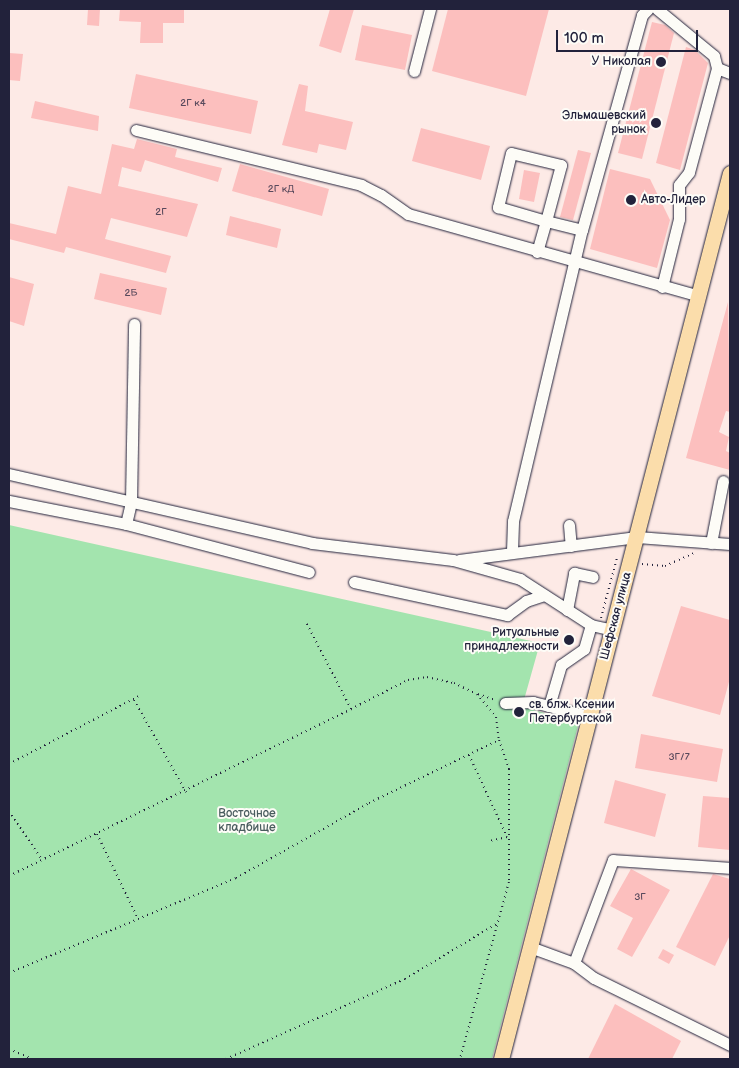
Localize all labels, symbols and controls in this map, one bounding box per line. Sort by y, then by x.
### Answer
scale bar [559,20,702,52]
text: 100 m [564,29,604,48]
place label: У Николая [591,55,651,69]
marker: У Николая [655,56,667,68]
house number: 2Г к4 [180,98,206,110]
place label: Эльмашевский рынок [562,109,646,137]
marker: Эльмашевский рынок [650,117,662,129]
house number: 2Г кД [268,184,294,196]
place label: Авто-Лидер [641,193,706,207]
marker: Авто-Лидер [625,194,637,206]
house number: 2Г [155,207,167,219]
house number: 2Б [125,288,137,300]
street label: Шефская улица [597,570,635,662]
place label: Ритуальные принадлежности [464,626,559,654]
marker: Ритуальные принадлежности [563,634,575,646]
place label: св. блж. Ксении Петербургской [529,698,615,726]
marker: св. блж. Ксении Петербургской [513,706,525,718]
house number: 3Г/7 [668,752,690,764]
park label: Восточное кладбище [218,807,276,835]
house number: 3Г [634,892,646,904]

